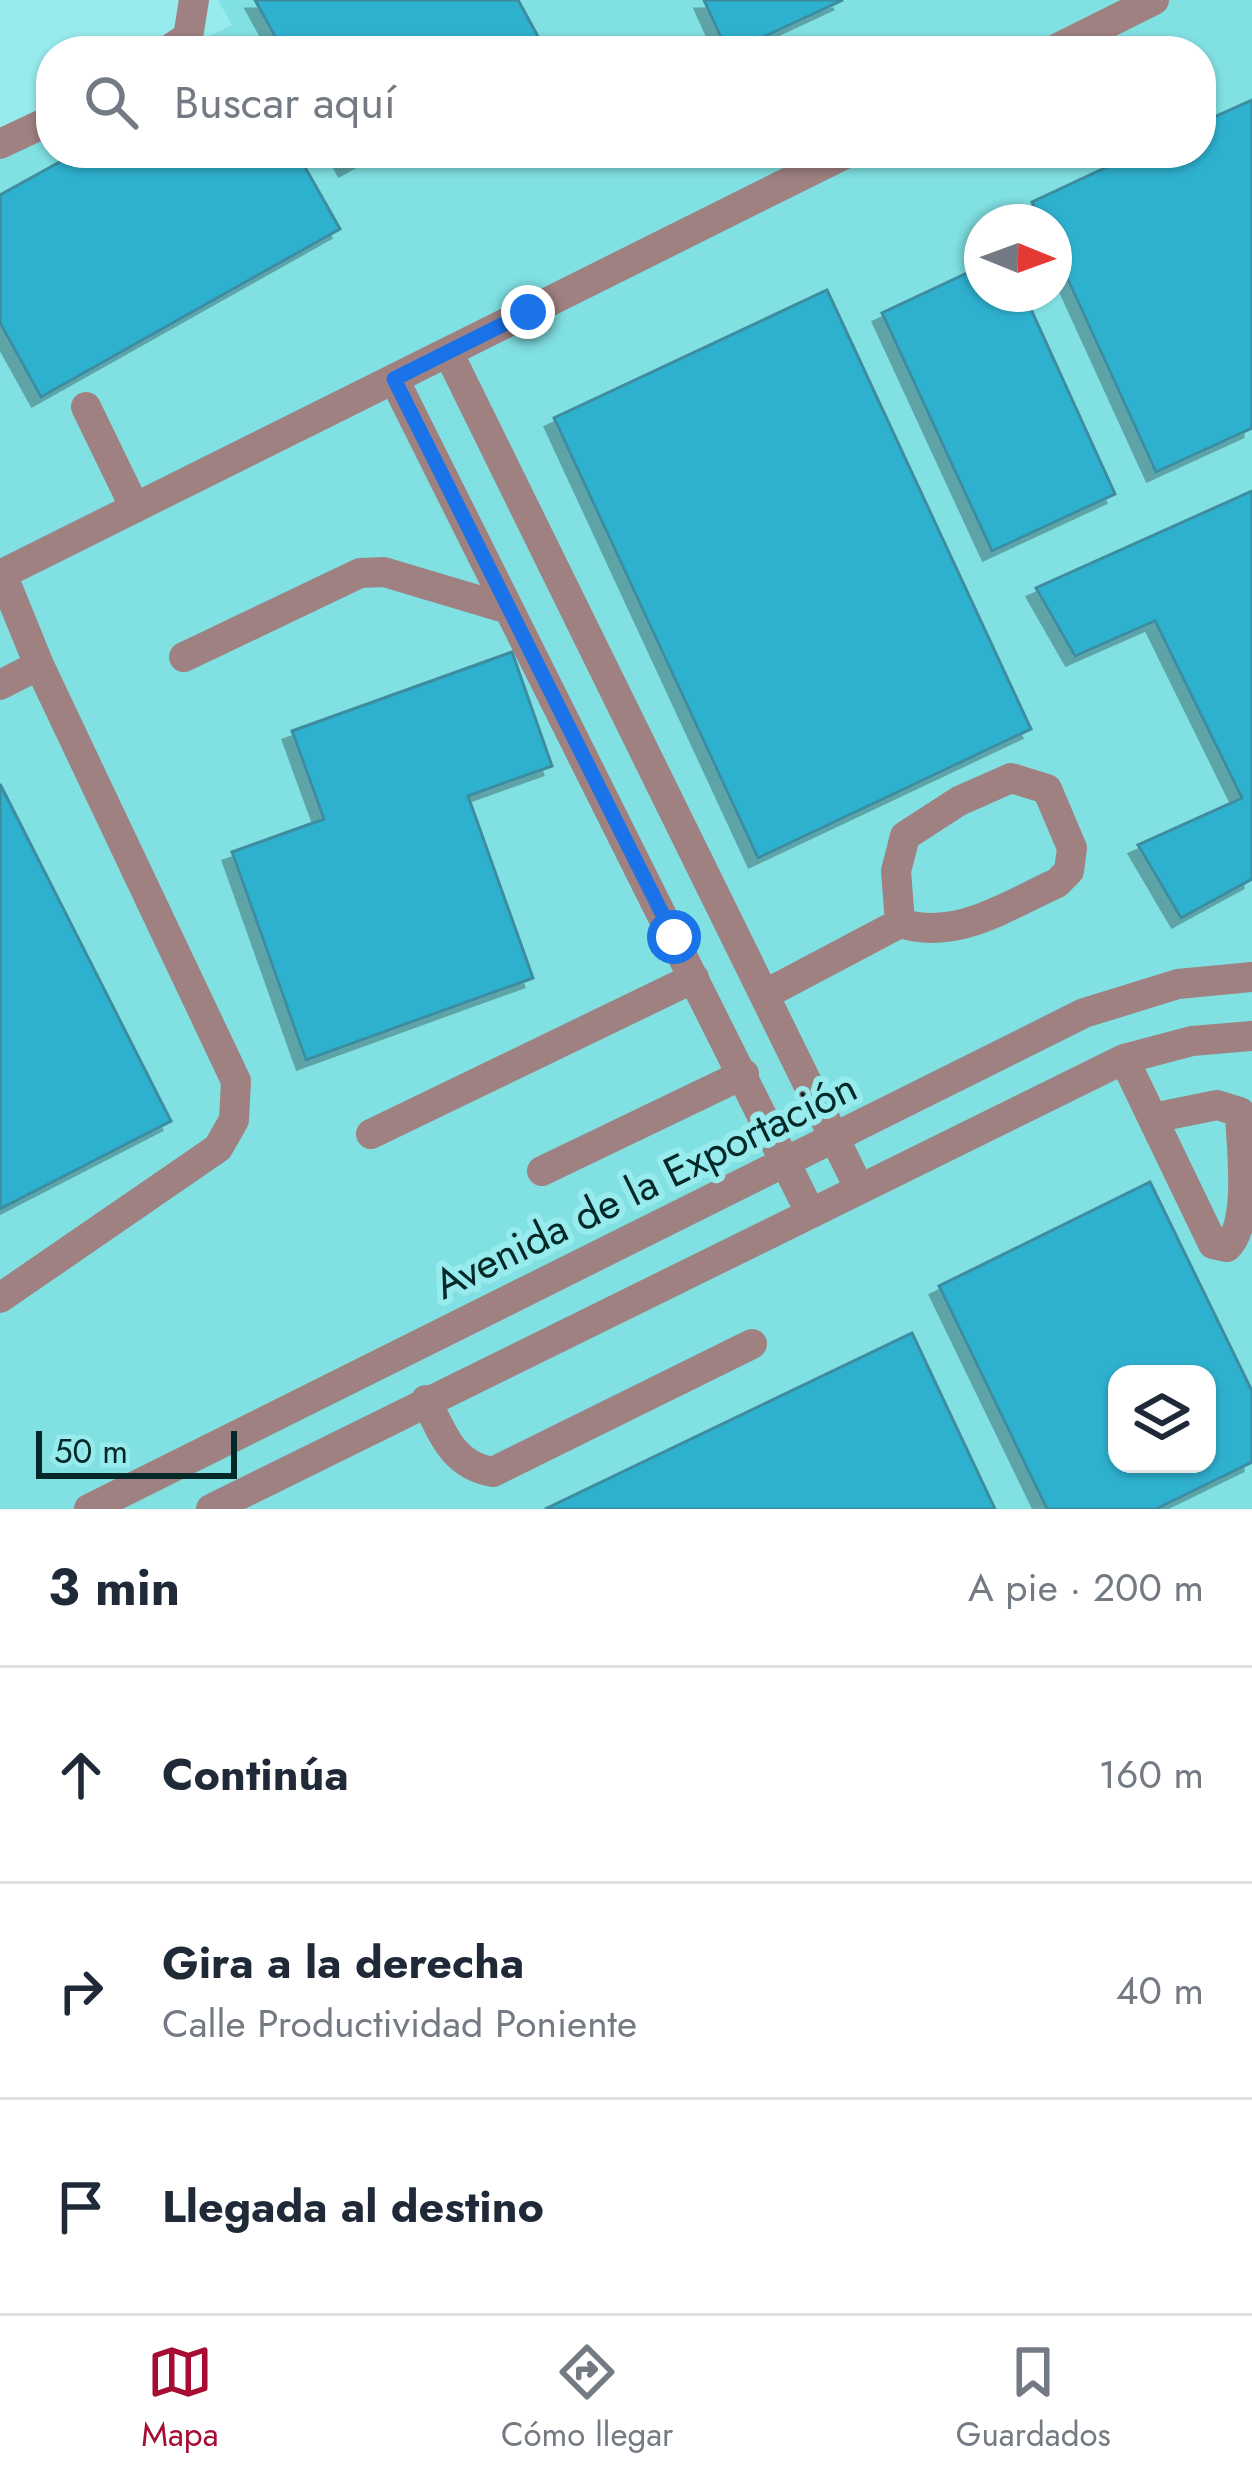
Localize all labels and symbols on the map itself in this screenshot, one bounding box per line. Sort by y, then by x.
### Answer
north arrow [964,204,1072,312]
route end [501,285,555,339]
route start [647,910,701,964]
street label: Avenida de la Exportación [423,1056,867,1315]
scale bar [36,1425,237,1478]

